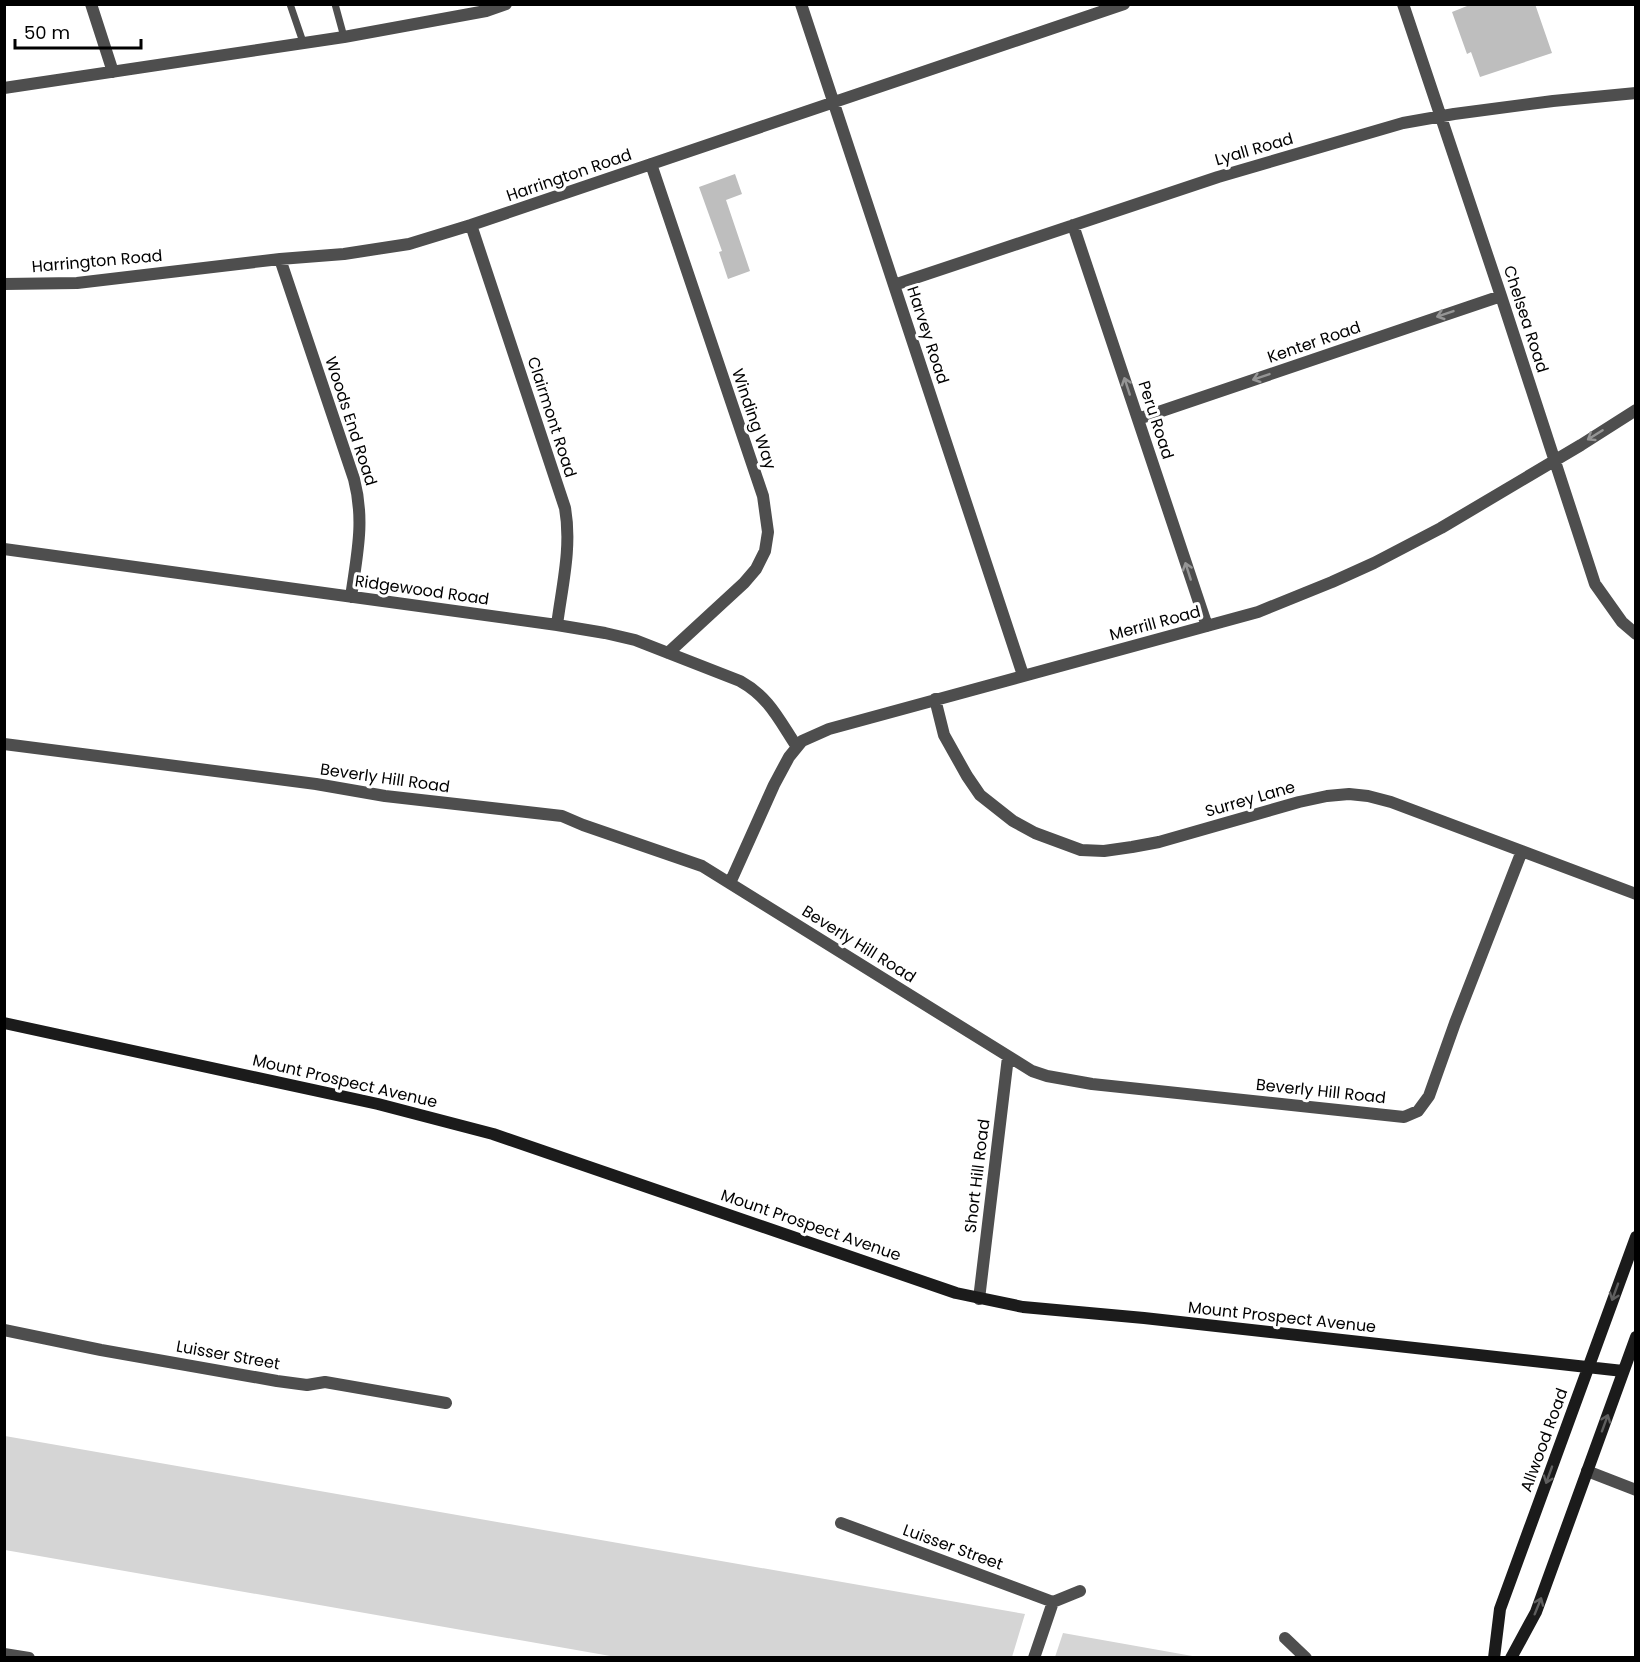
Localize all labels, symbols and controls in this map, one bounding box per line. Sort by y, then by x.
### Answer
scale bar [15,12,141,50]
text: 50 m [24,20,70,45]
street label: Lyall Road [1212,127,1296,171]
street label: Harrington Road [503,143,635,207]
street label: Harrington Road [31,244,163,278]
street label: Chelsea Road [1498,262,1554,376]
street label: Harvey Road [901,283,955,387]
one-way arrow [1436,310,1455,321]
street label: Kenter Road [1264,315,1364,369]
street label: Woods End Road [319,353,383,489]
street label: Clairmont Road [522,354,582,480]
street label: Winding Way [726,365,782,473]
one-way arrow [1252,372,1271,383]
one-way arrow [1120,377,1131,396]
street label: Peru Road [1133,378,1179,462]
one-way arrow [1587,429,1604,442]
one-way arrow [1182,562,1193,581]
street label: Ridgewood Road [353,569,491,611]
street label: Merrill Road [1107,600,1203,646]
street label: Beverly Hill Road [319,758,451,798]
street label: Surrey Lane [1202,775,1298,823]
street label: Beverly Hill Road [798,900,920,988]
street label: Mount Prospect Avenue [250,1049,440,1113]
street label: Beverly Hill Road [1255,1073,1387,1109]
street label: Short Hill Road [959,1118,995,1234]
street label: Mount Prospect Avenue [718,1183,904,1267]
one-way arrow [1609,1282,1620,1301]
street label: Mount Prospect Avenue [1187,1296,1377,1338]
street label: Luisser Street [174,1335,282,1375]
street label: Allwood Road [1515,1385,1573,1495]
one-way arrow [1600,1414,1611,1433]
one-way arrow [1542,1465,1553,1484]
street label: Luisser Street [900,1518,1006,1576]
one-way arrow [1533,1597,1544,1616]

